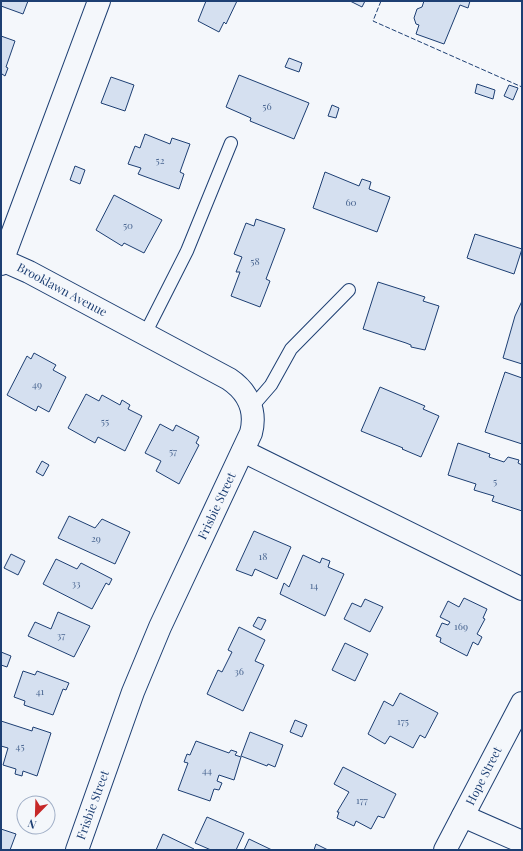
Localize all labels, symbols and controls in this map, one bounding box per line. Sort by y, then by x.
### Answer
house number: 56 [262,99,272,113]
house number: 52 [156,153,165,167]
house number: 60 [345,195,357,209]
house number: 50 [123,218,133,232]
house number: 58 [250,254,260,268]
street label: Brooklawn Avenue [15,259,110,320]
house number: 49 [32,377,42,391]
house number: 55 [101,414,109,428]
house number: 57 [169,444,177,458]
street label: Frisbie Street [194,469,239,542]
house number: 5 [493,474,497,488]
house number: 29 [91,531,101,545]
house number: 18 [259,549,267,563]
house number: 33 [71,576,81,590]
house number: 14 [310,578,318,592]
house number: 169 [454,619,468,633]
house number: 37 [57,628,65,642]
house number: 36 [234,664,244,678]
house number: 41 [36,684,45,698]
house number: 175 [397,714,409,728]
house number: 45 [15,739,25,753]
street label: Hope Street [462,743,505,808]
house number: 44 [202,763,212,777]
street label: Frisbie Street [72,767,112,842]
house number: 177 [356,793,368,807]
north arrow [16,795,56,835]
text: N [25,816,38,833]

